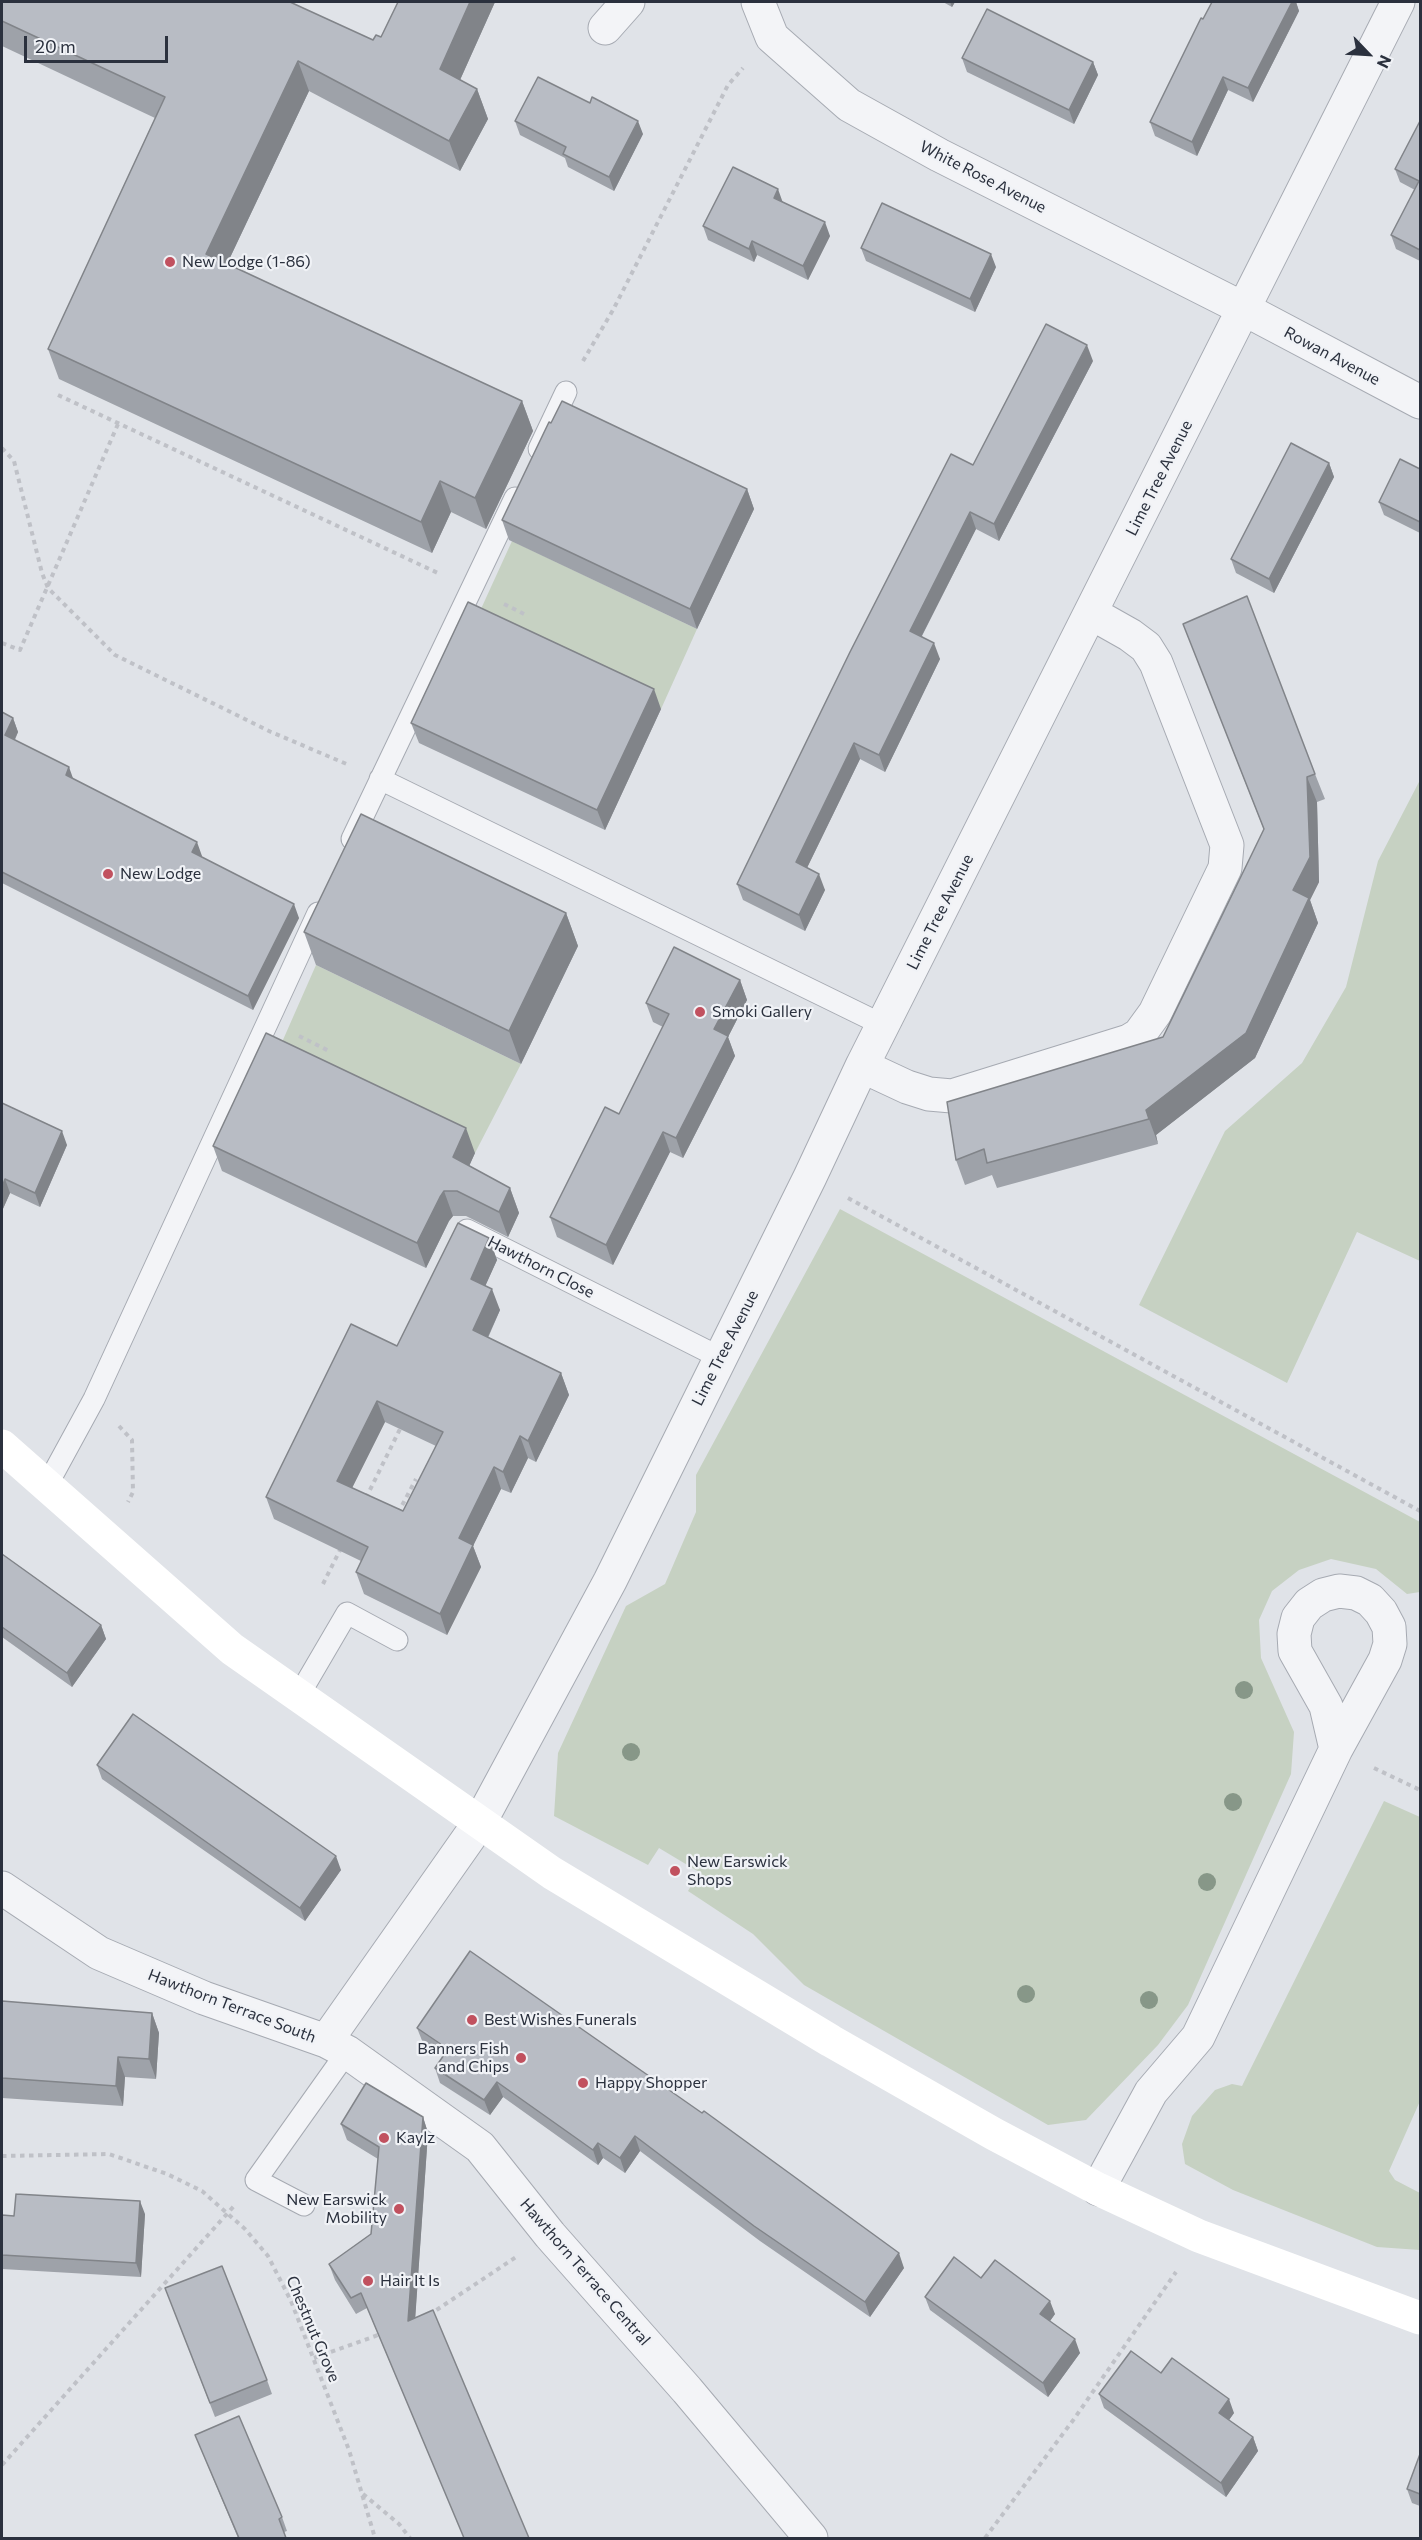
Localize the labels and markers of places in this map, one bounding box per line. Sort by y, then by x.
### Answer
place label: New Lodge (1-86) [182,252,311,272]
marker: New Lodge (1-86) [163,255,177,269]
place label: New Lodge [120,864,201,884]
marker: New Lodge [101,867,115,881]
place label: Smoki Gallery [712,1002,812,1022]
marker: Smoki Gallery [693,1005,707,1019]
place label: New Earswick Shops [687,1852,788,1890]
marker: New Earswick Shops [668,1864,682,1878]
place label: Best Wishes Funerals [484,2010,637,2030]
marker: Best Wishes Funerals [465,2013,479,2027]
place label: Banners Fish and Chips [417,2039,509,2077]
marker: Banners Fish and Chips [514,2051,528,2065]
place label: Happy Shopper [595,2073,707,2093]
marker: Happy Shopper [576,2076,590,2090]
place label: Kaylz [396,2128,435,2148]
marker: Kaylz [377,2131,391,2145]
place label: New Earswick Mobility [286,2190,387,2228]
marker: New Earswick Mobility [392,2202,406,2216]
place label: Hair It Is [380,2271,440,2291]
marker: Hair It Is [361,2274,375,2288]

